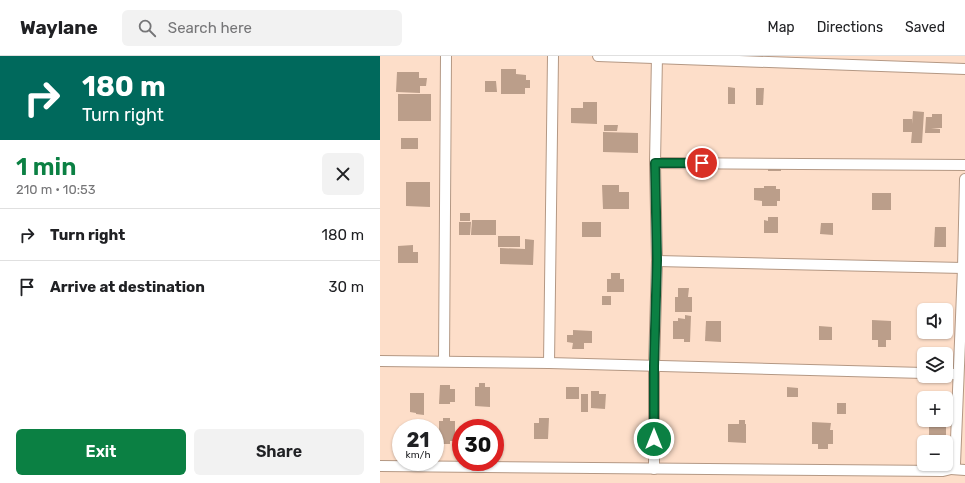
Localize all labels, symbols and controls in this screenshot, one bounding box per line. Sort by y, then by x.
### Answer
search box [122,10,402,46]
text: Waylane [20,16,98,39]
icon: search [136,17,158,39]
text: Search here [168,19,252,37]
text: Map [768,19,795,36]
text: Directions [817,19,883,36]
text: Saved [905,19,945,36]
text: 180 m [82,70,166,103]
icon: right [16,72,68,124]
text: Turn right [82,104,164,126]
pin [685,146,719,180]
icon: arrive [691,152,713,174]
text: 1 min [16,153,76,181]
button: close [322,153,364,195]
text: 210 m · 10:53 [16,182,96,197]
icon: right [16,224,38,246]
text: Turn right [50,226,125,244]
text: 180 m [322,226,364,244]
icon: arrive [16,276,38,298]
text: Arrive at destination [50,278,205,296]
text: 30 m [328,278,364,296]
map controls [917,303,953,471]
button: sound [917,303,953,339]
button: layers [917,347,953,383]
button: + [917,391,953,427]
position arrow [633,418,675,460]
speed limit sign: 30 [452,419,504,471]
text: 21 [407,428,429,452]
button: Exit [16,429,186,475]
button: Share [194,429,364,475]
button: − [917,435,953,471]
text: km/h [406,449,430,461]

